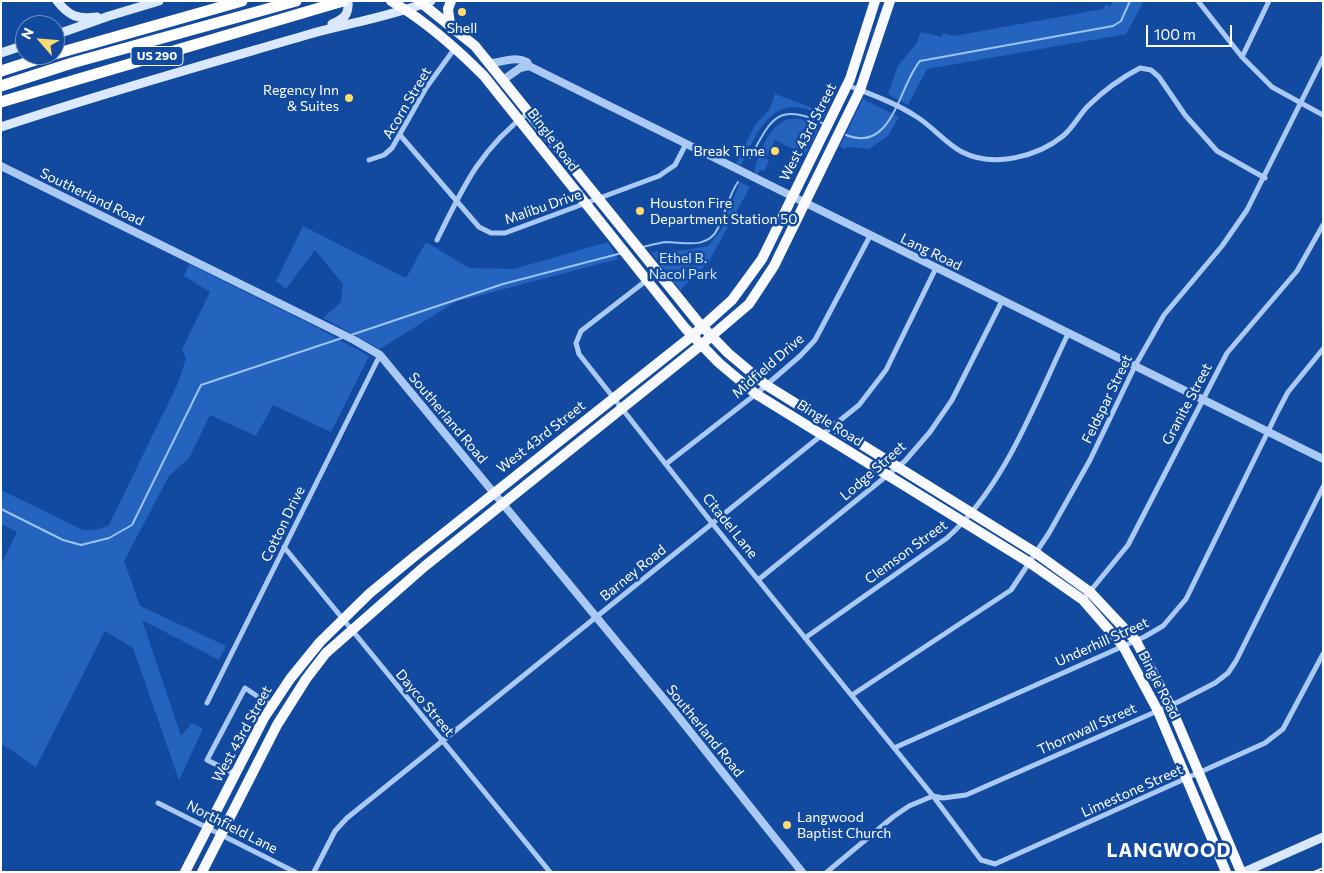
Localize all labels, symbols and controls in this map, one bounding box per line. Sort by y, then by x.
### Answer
marker: Shell [456,6,468,18]
north arrow [15,15,65,65]
scale bar [1149,15,1235,47]
place label: Shell [447,20,477,36]
text: N [17,25,37,42]
text: 100 m [1154,25,1196,43]
road number: US 290 [131,46,183,66]
street label: Acorn Street [379,64,435,142]
street label: West 43rd Street [776,80,840,184]
place label: Regency Inn & Suites [263,82,339,114]
marker: Regency Inn & Suites [343,92,355,104]
street label: Bingle Road [524,105,582,175]
place label: Break Time [693,143,765,159]
marker: Break Time [769,145,781,157]
street label: Southerland Road [37,165,147,229]
street label: Malibu Drive [502,186,584,228]
place label: Houston Fire Department Station 50 [650,195,797,228]
marker: Houston Fire Department Station 50 [634,205,646,217]
street label: Lang Road [898,230,964,274]
park label: Ethel B. Nacol Park [649,250,717,282]
street label: Midfield Drive [729,330,807,402]
street label: Feldspar Street [1078,352,1136,446]
street label: Granite Street [1158,360,1216,448]
street label: Southerland Road [405,369,491,467]
street label: Bingle Road [794,396,866,450]
street label: West 43rd Street [493,397,589,477]
street label: Lodge Street [837,438,909,504]
street label: Cotton Drive [257,483,309,565]
street label: Citadel Lane [699,490,761,562]
street label: Clemson Street [862,516,950,588]
street label: Barney Road [597,541,669,605]
street label: Underhill Street [1053,614,1151,670]
street label: Bingle Road [1135,648,1183,722]
street label: Dayco Street [392,666,458,740]
street label: Southerland Road [663,682,747,780]
street label: West 43rd Street [209,683,275,785]
street label: Thornwall Street [1035,700,1139,758]
street label: Limestone Street [1079,761,1185,821]
street label: Northfield Lane [184,797,280,857]
place label: Langwood Baptist Church [797,809,891,842]
marker: Langwood Baptist Church [781,819,793,831]
district label: LANGWOOD [1106,840,1232,862]

